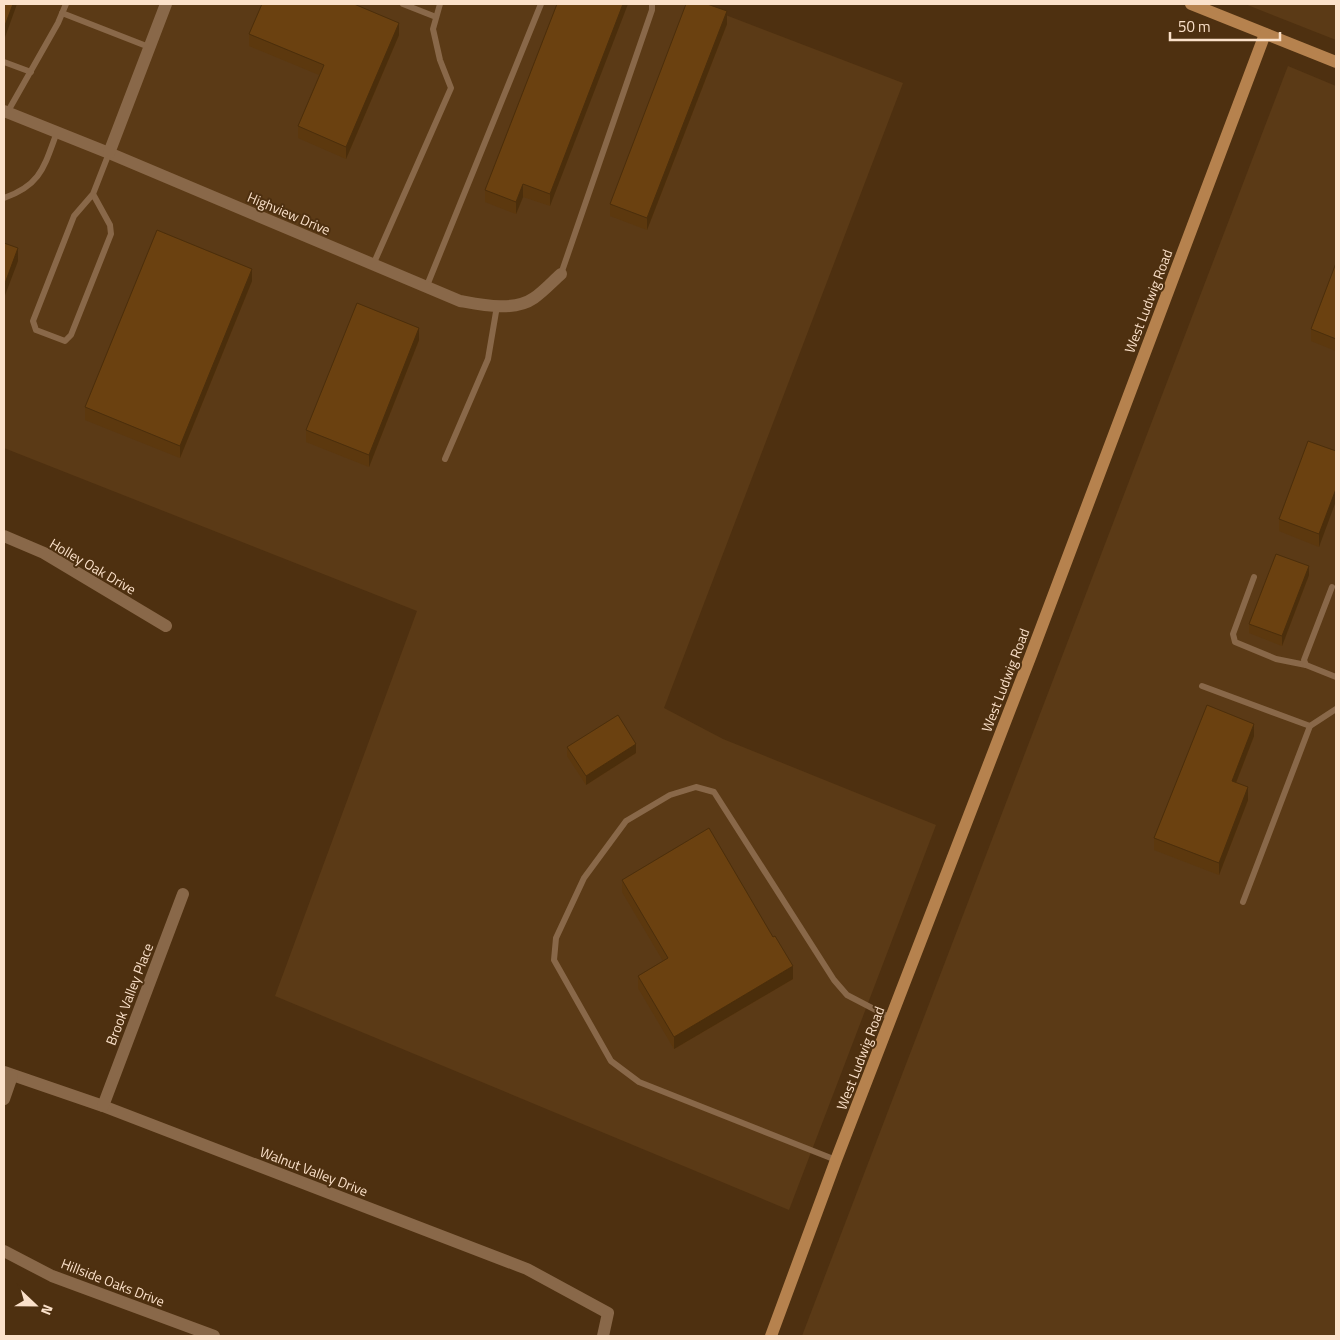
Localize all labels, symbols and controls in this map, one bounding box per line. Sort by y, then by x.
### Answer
scale bar [1170,10,1280,42]
text: 50 m [1178,15,1211,38]
street label: Highview Drive [244,186,334,240]
street label: West Ludwig Road [1119,246,1177,356]
street label: Holley Oak Drive [46,533,140,599]
street label: West Ludwig Road [976,625,1034,735]
street label: Brook Valley Place [100,940,158,1048]
street label: West Ludwig Road [831,1003,889,1113]
street label: Walnut Valley Drive [257,1141,371,1201]
street label: Hillside Oaks Drive [58,1253,168,1311]
north arrow [10,1280,60,1330]
text: N [36,1302,59,1318]

